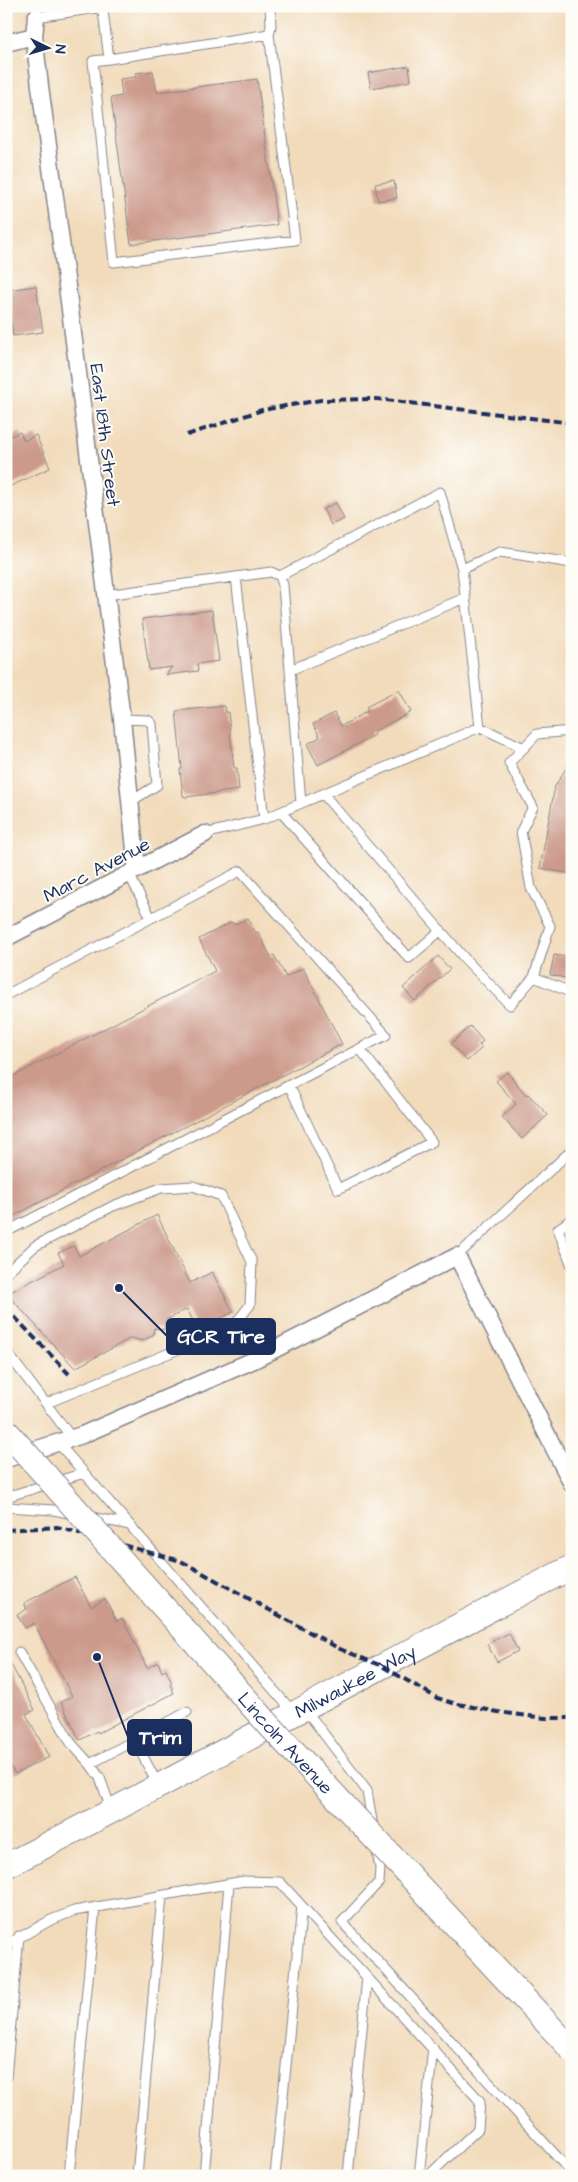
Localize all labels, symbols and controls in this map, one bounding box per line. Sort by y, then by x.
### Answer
north arrow [22,22,72,72]
text: N [50,44,70,55]
street label: East 18th Street [82,362,127,509]
street label: Marc Avenue [39,831,155,910]
callout: GCR Tire [167,1319,275,1354]
text: GCR Tire [177,1323,265,1351]
street label: Milwaukee Way [290,1638,422,1726]
street label: Lincoln Avenue [231,1687,339,1801]
callout: Trim [128,1720,191,1755]
text: Trim [138,1724,181,1752]

